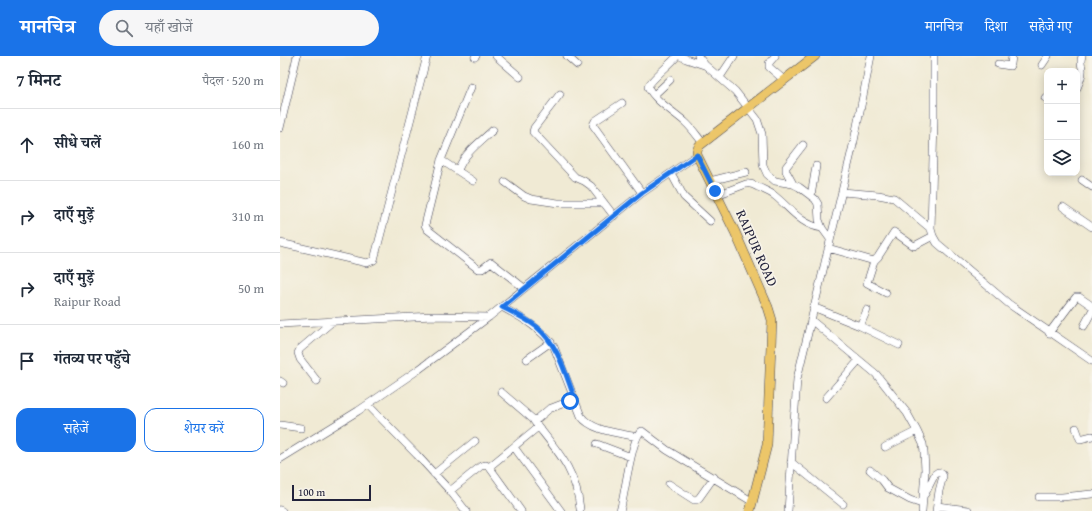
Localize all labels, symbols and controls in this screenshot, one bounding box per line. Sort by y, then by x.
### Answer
search box [99,10,379,46]
text: मानचित्र [20,12,75,40]
text: यहाँ खोजें [145,16,193,37]
text: मानचित्र [925,16,963,36]
text: दिशा [985,16,1007,36]
text: सहेजे गए [1029,16,1072,36]
icon: search [113,17,135,39]
text: 7 मिनट [16,67,61,92]
map controls [1044,68,1080,176]
button: + [1044,68,1080,104]
text: पैदल · 520 m [203,71,264,90]
button: − [1044,104,1080,140]
text: सीधे चलें [54,132,101,153]
icon: ahead [16,134,38,156]
text: 160 m [232,135,264,154]
button: layers [1044,140,1080,176]
route end [706,182,724,200]
text: दाएँ मुड़ें [54,204,94,225]
icon: right [16,206,38,228]
text: 310 m [232,207,264,226]
street label: RAIPUR ROAD [731,207,783,289]
text: दाएँ मुड़ें [54,267,94,288]
icon: right [16,278,38,300]
text: 50 m [238,279,264,298]
text: Raipur Road [54,292,121,311]
text: गंतव्य पर पहुँचे [54,348,130,369]
icon: arrive [16,350,38,372]
route start [561,392,579,410]
button: सहेजें [16,408,136,452]
button: शेयर करें [144,408,264,452]
scale bar [292,483,371,502]
text: 100 m [298,484,325,500]

